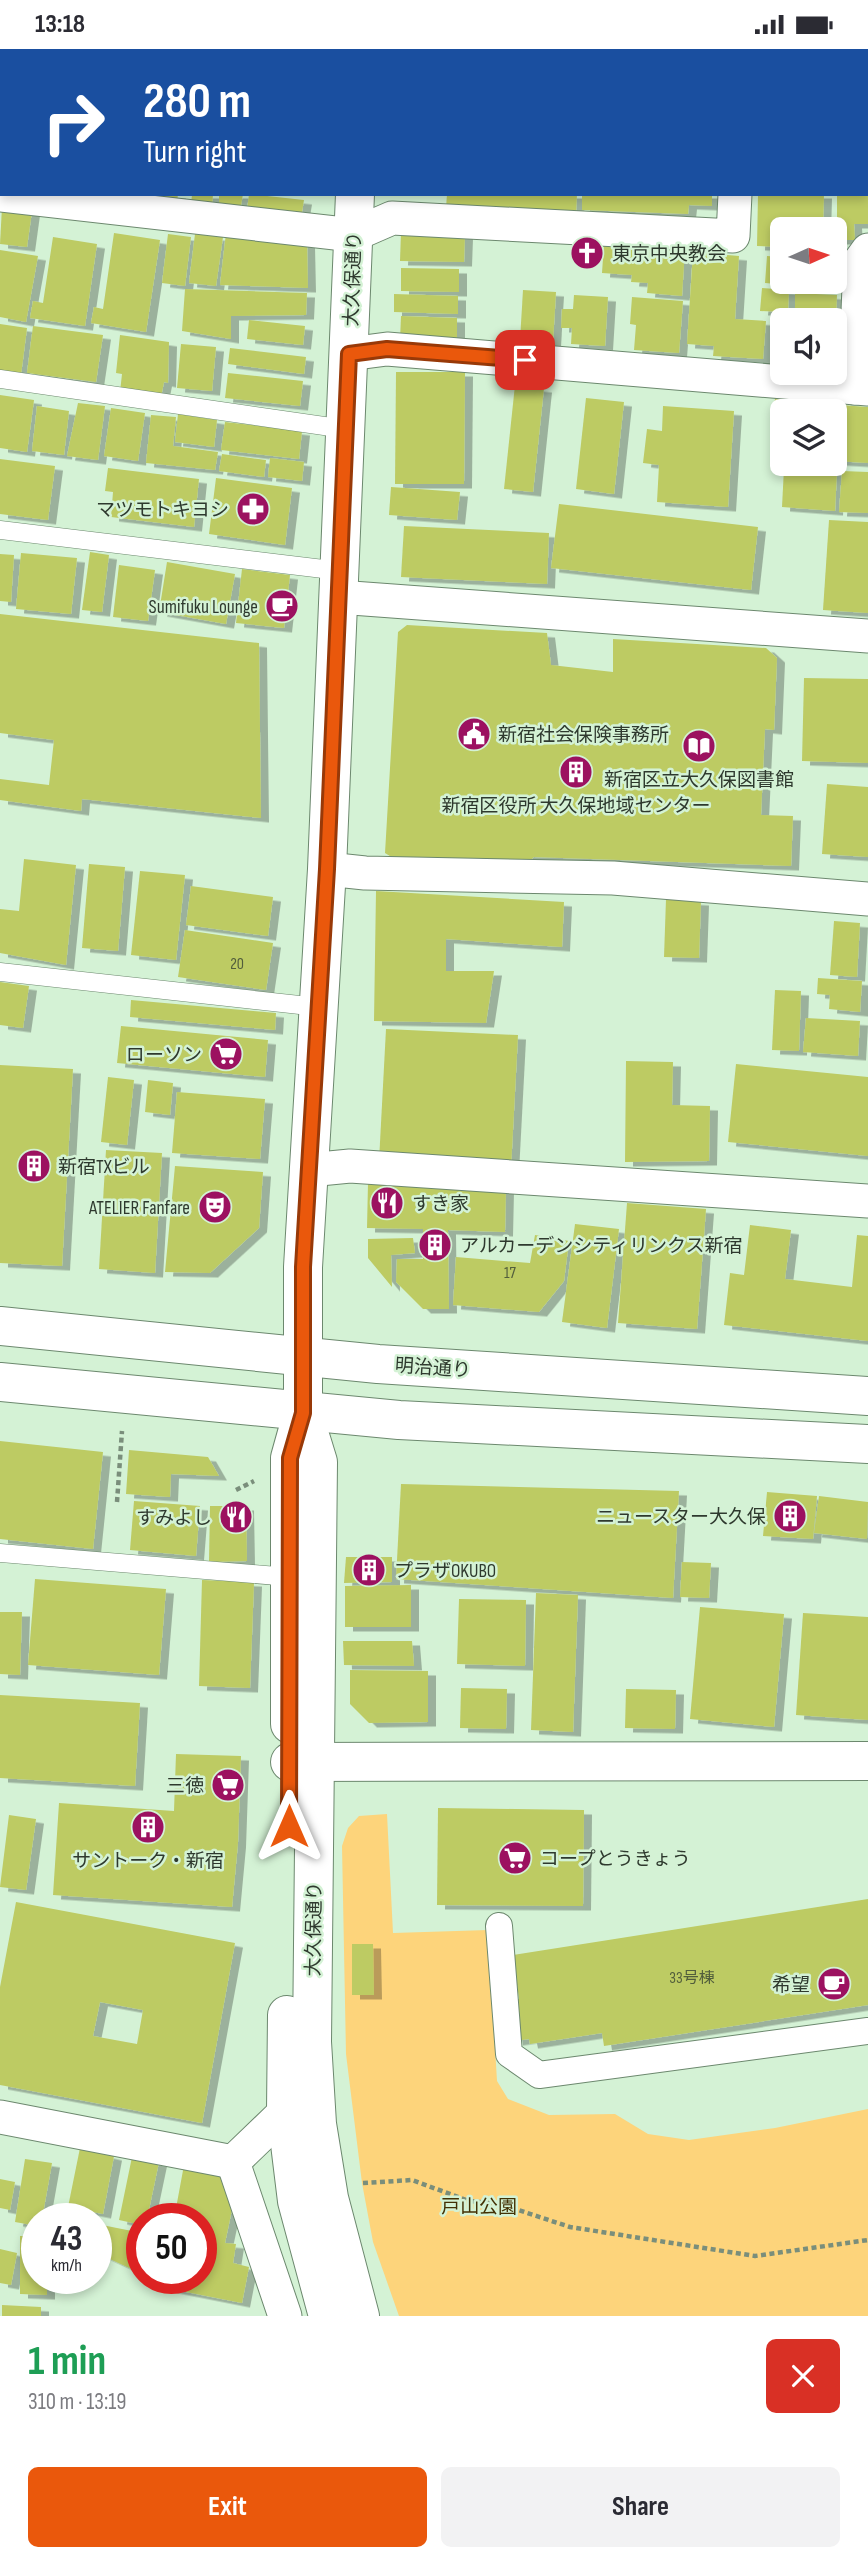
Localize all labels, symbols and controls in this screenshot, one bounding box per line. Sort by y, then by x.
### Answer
text: 13:18 [35,9,85,40]
text: 280 m [143,73,251,132]
icon: right [28,77,119,168]
text: Turn right [143,133,247,172]
north arrow [770,217,847,294]
map controls [770,217,847,476]
street label: 大久保通り [340,231,367,327]
church icon: 東京中央教会 [568,234,606,272]
place label: 東京中央教会 [612,243,726,266]
button: sound [770,308,847,385]
pin [495,330,555,390]
icon: arrive [506,341,544,379]
button: layers [770,399,847,476]
pharmacy icon: マツモトキヨシ [234,490,272,528]
place label: マツモトキヨシ [96,499,229,522]
cafe icon: Sumifuku Lounge [263,587,301,625]
place label: Sumifuku Lounge [149,596,258,619]
public building icon: 新宿社会保険事務所 [455,715,493,753]
place label: 新宿社会保険事務所 [498,724,669,747]
library icon: 新宿区立大久保図書館 [680,727,718,765]
building icon: 新宿区役所 大久保地域センター [557,753,595,791]
place label: 新宿区立大久保図書館 [604,769,794,792]
place label: 新宿区役所 大久保地域センター [441,795,711,818]
house number: 20 [230,955,244,974]
supermarket icon: ローソン [207,1035,245,1073]
place label: ローソン [126,1044,202,1067]
building icon: 新宿TXビル [15,1147,53,1185]
place label: 新宿TXビル [58,1156,150,1179]
restaurant icon: すき家 [368,1184,406,1222]
theatre icon: ATELIER Fanfare [196,1188,234,1226]
place label: すき家 [412,1193,469,1216]
place label: ATELIER Fanfare [88,1197,190,1220]
building icon: アルカーデンシティリンクス新宿 [416,1226,454,1264]
place label: アルカーデンシティリンクス新宿 [460,1235,743,1258]
house number: 17 [504,1264,517,1283]
street label: 明治通り [394,1354,472,1383]
building icon: ニュースター大久保 [771,1497,809,1535]
restaurant icon: すみよし [217,1498,255,1536]
place label: ニュースター大久保 [596,1506,766,1529]
place label: すみよし [136,1507,212,1530]
building icon: プラザOKUBO [350,1551,388,1589]
place label: プラザOKUBO [394,1560,496,1583]
supermarket icon: 三徳 [209,1766,247,1804]
place label: 三徳 [166,1775,204,1798]
position arrow [252,1789,326,1863]
building icon: サントーク・新宿 [129,1808,167,1846]
supermarket icon: コープとうきょう [496,1839,534,1877]
place label: コープとうきょう [540,1848,691,1871]
place label: サントーク・新宿 [72,1850,224,1873]
street label: 大久保通り [302,1881,327,1977]
cafe icon: 希望 [815,1965,853,2003]
house number: 33号棟 [669,1969,715,1988]
place label: 希望 [772,1974,810,1997]
park label: 戸山公園 [441,2196,517,2219]
speed limit sign: 50 [126,2203,217,2294]
text: 43 [50,2218,83,2261]
text: km/h [51,2255,82,2276]
text: 1 min [28,2336,106,2387]
button: close [766,2339,840,2413]
text: 310 m · 13:19 [28,2388,127,2416]
button: Exit [28,2467,427,2547]
button: Share [441,2467,840,2547]

